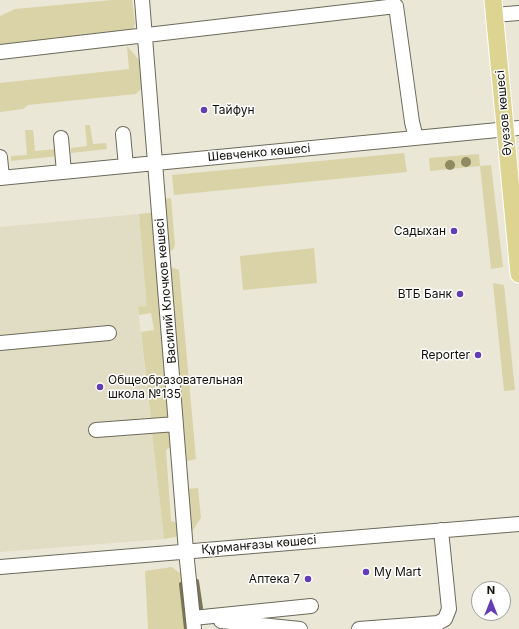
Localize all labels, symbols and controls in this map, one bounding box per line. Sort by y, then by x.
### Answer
street label: Әуезов көшесі [493,70,515,156]
place label: Тайфун [212,103,255,117]
marker: Тайфун [199,105,209,115]
street label: Шевченко көшесі [207,141,311,165]
street label: Василий Клочков көшесі [152,218,180,364]
place label: Садыхан [394,224,446,238]
marker: Садыхан [449,226,459,236]
place label: ВТБ Банк [398,287,452,301]
marker: ВТБ Банк [455,289,465,299]
place label: Reporter [421,348,470,362]
marker: Reporter [473,350,483,360]
place label: Общеобразовательная школа №135 [108,373,243,401]
marker: Общеобразовательная школа №135 [95,382,105,392]
street label: Құрманғазы көшесі [201,533,317,557]
place label: My Mart [374,565,421,579]
marker: My Mart [361,567,371,577]
place label: Аптека 7 [249,572,300,586]
marker: Аптека 7 [303,574,313,584]
north arrow [471,581,511,621]
text: N [487,583,495,597]

